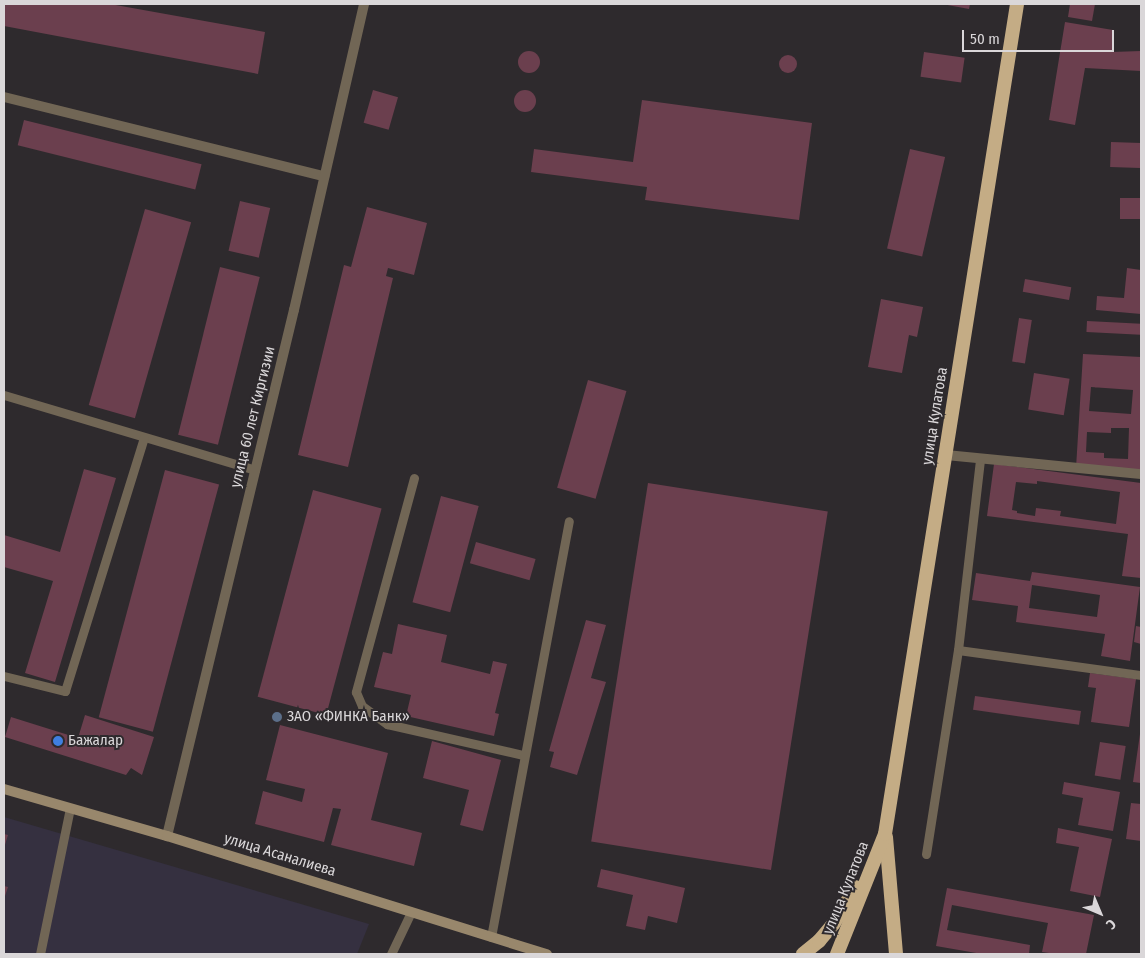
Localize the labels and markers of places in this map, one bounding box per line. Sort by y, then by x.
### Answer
place label: ЗАО «ФИНКА Банк» [287,708,410,726]
marker: ЗАО «ФИНКА Банк» [271,711,283,723]
place label: Бажалар [68,732,123,750]
marker: Бажалар [52,735,64,747]

